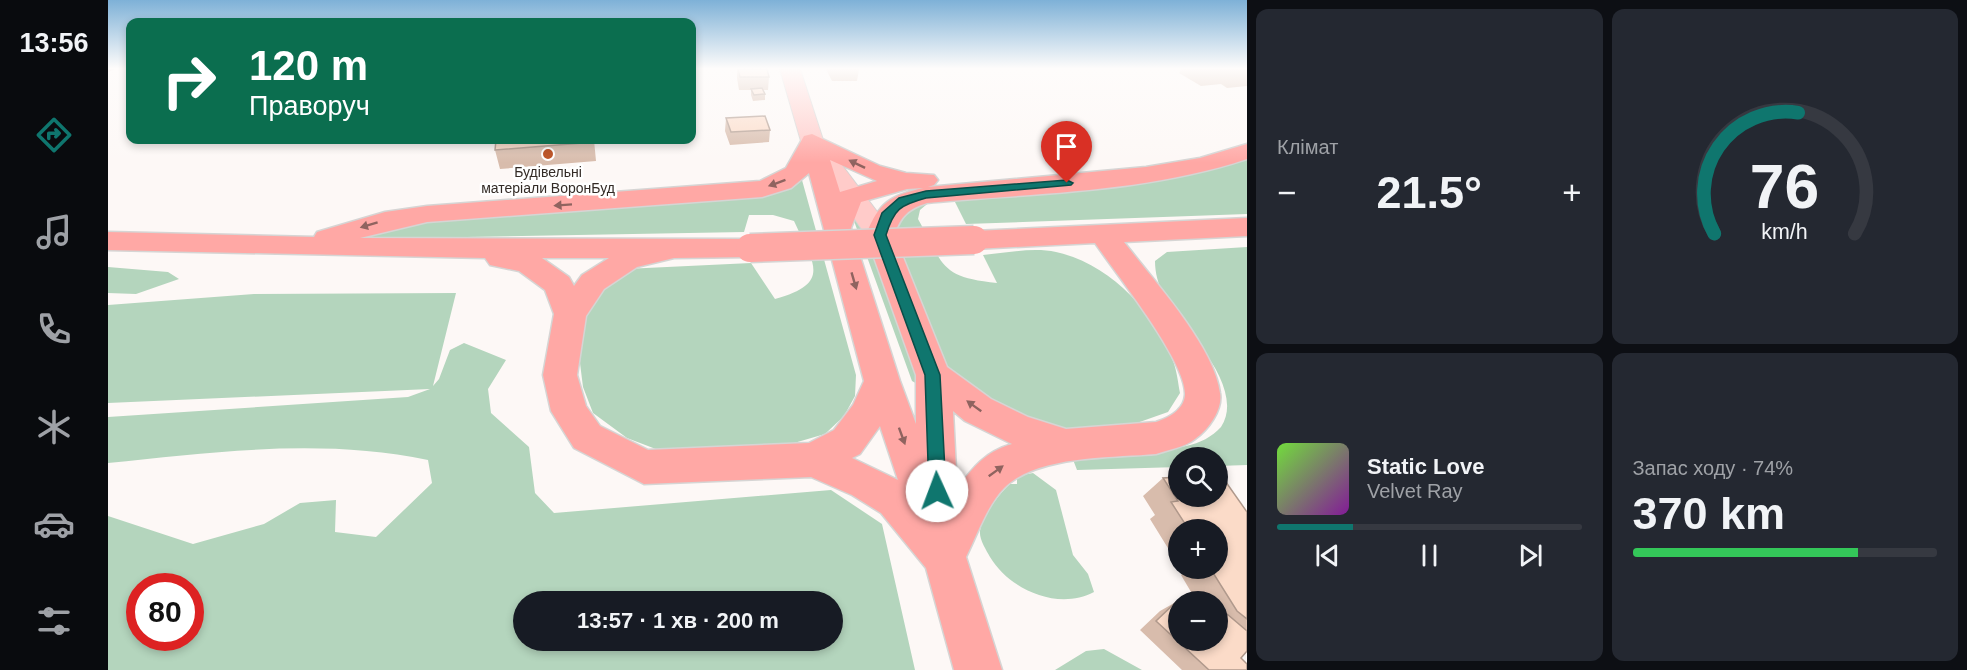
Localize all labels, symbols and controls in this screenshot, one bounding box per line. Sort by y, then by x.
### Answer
text: 13:56 [19,28,89,58]
icon: right [150,42,228,120]
text: 120 m [249,42,368,89]
text: Праворуч [249,91,370,121]
icon: directions [33,114,75,156]
pin [1041,121,1092,183]
icon: arrive [1050,130,1083,163]
text: Клімат [1277,136,1338,158]
marker: Будівельні матеріали ВоронБуд [541,147,555,161]
text: 76 [1750,152,1819,221]
one-way arrow [849,160,866,169]
place label: Будівельні матеріали ВоронБуд [481,164,615,196]
text: 21.5° [1376,167,1482,218]
text: − [1277,174,1296,211]
text: + [1562,174,1582,211]
one-way arrow [768,179,786,189]
one-way arrow [553,200,572,210]
icon: music [33,211,75,253]
text: km/h [1762,220,1808,244]
one-way arrow [360,221,378,230]
one-way arrow [850,272,860,290]
icon: phone [33,308,75,350]
one-way arrow [966,400,982,412]
icon: climate [33,406,75,448]
one-way arrow [898,427,908,445]
map controls [1168,447,1228,651]
button: search [1168,447,1228,507]
text: Static Love [1367,454,1484,479]
text: Запас ходу · 74% [1633,457,1793,479]
position arrow [905,459,969,523]
one-way arrow [988,465,1004,477]
text: Velvet Ray [1367,480,1463,502]
text: 370 km [1633,488,1785,539]
icon: car [33,503,75,545]
button: + [1168,519,1228,579]
icon: previous [1311,539,1344,572]
icon: pause [1413,539,1446,572]
icon: next [1514,539,1547,572]
speed limit sign: 80 [126,573,204,651]
button: − [1168,591,1228,651]
icon: filters [33,600,75,642]
text: 13:57 · 1 хв · 200 m [577,608,779,633]

